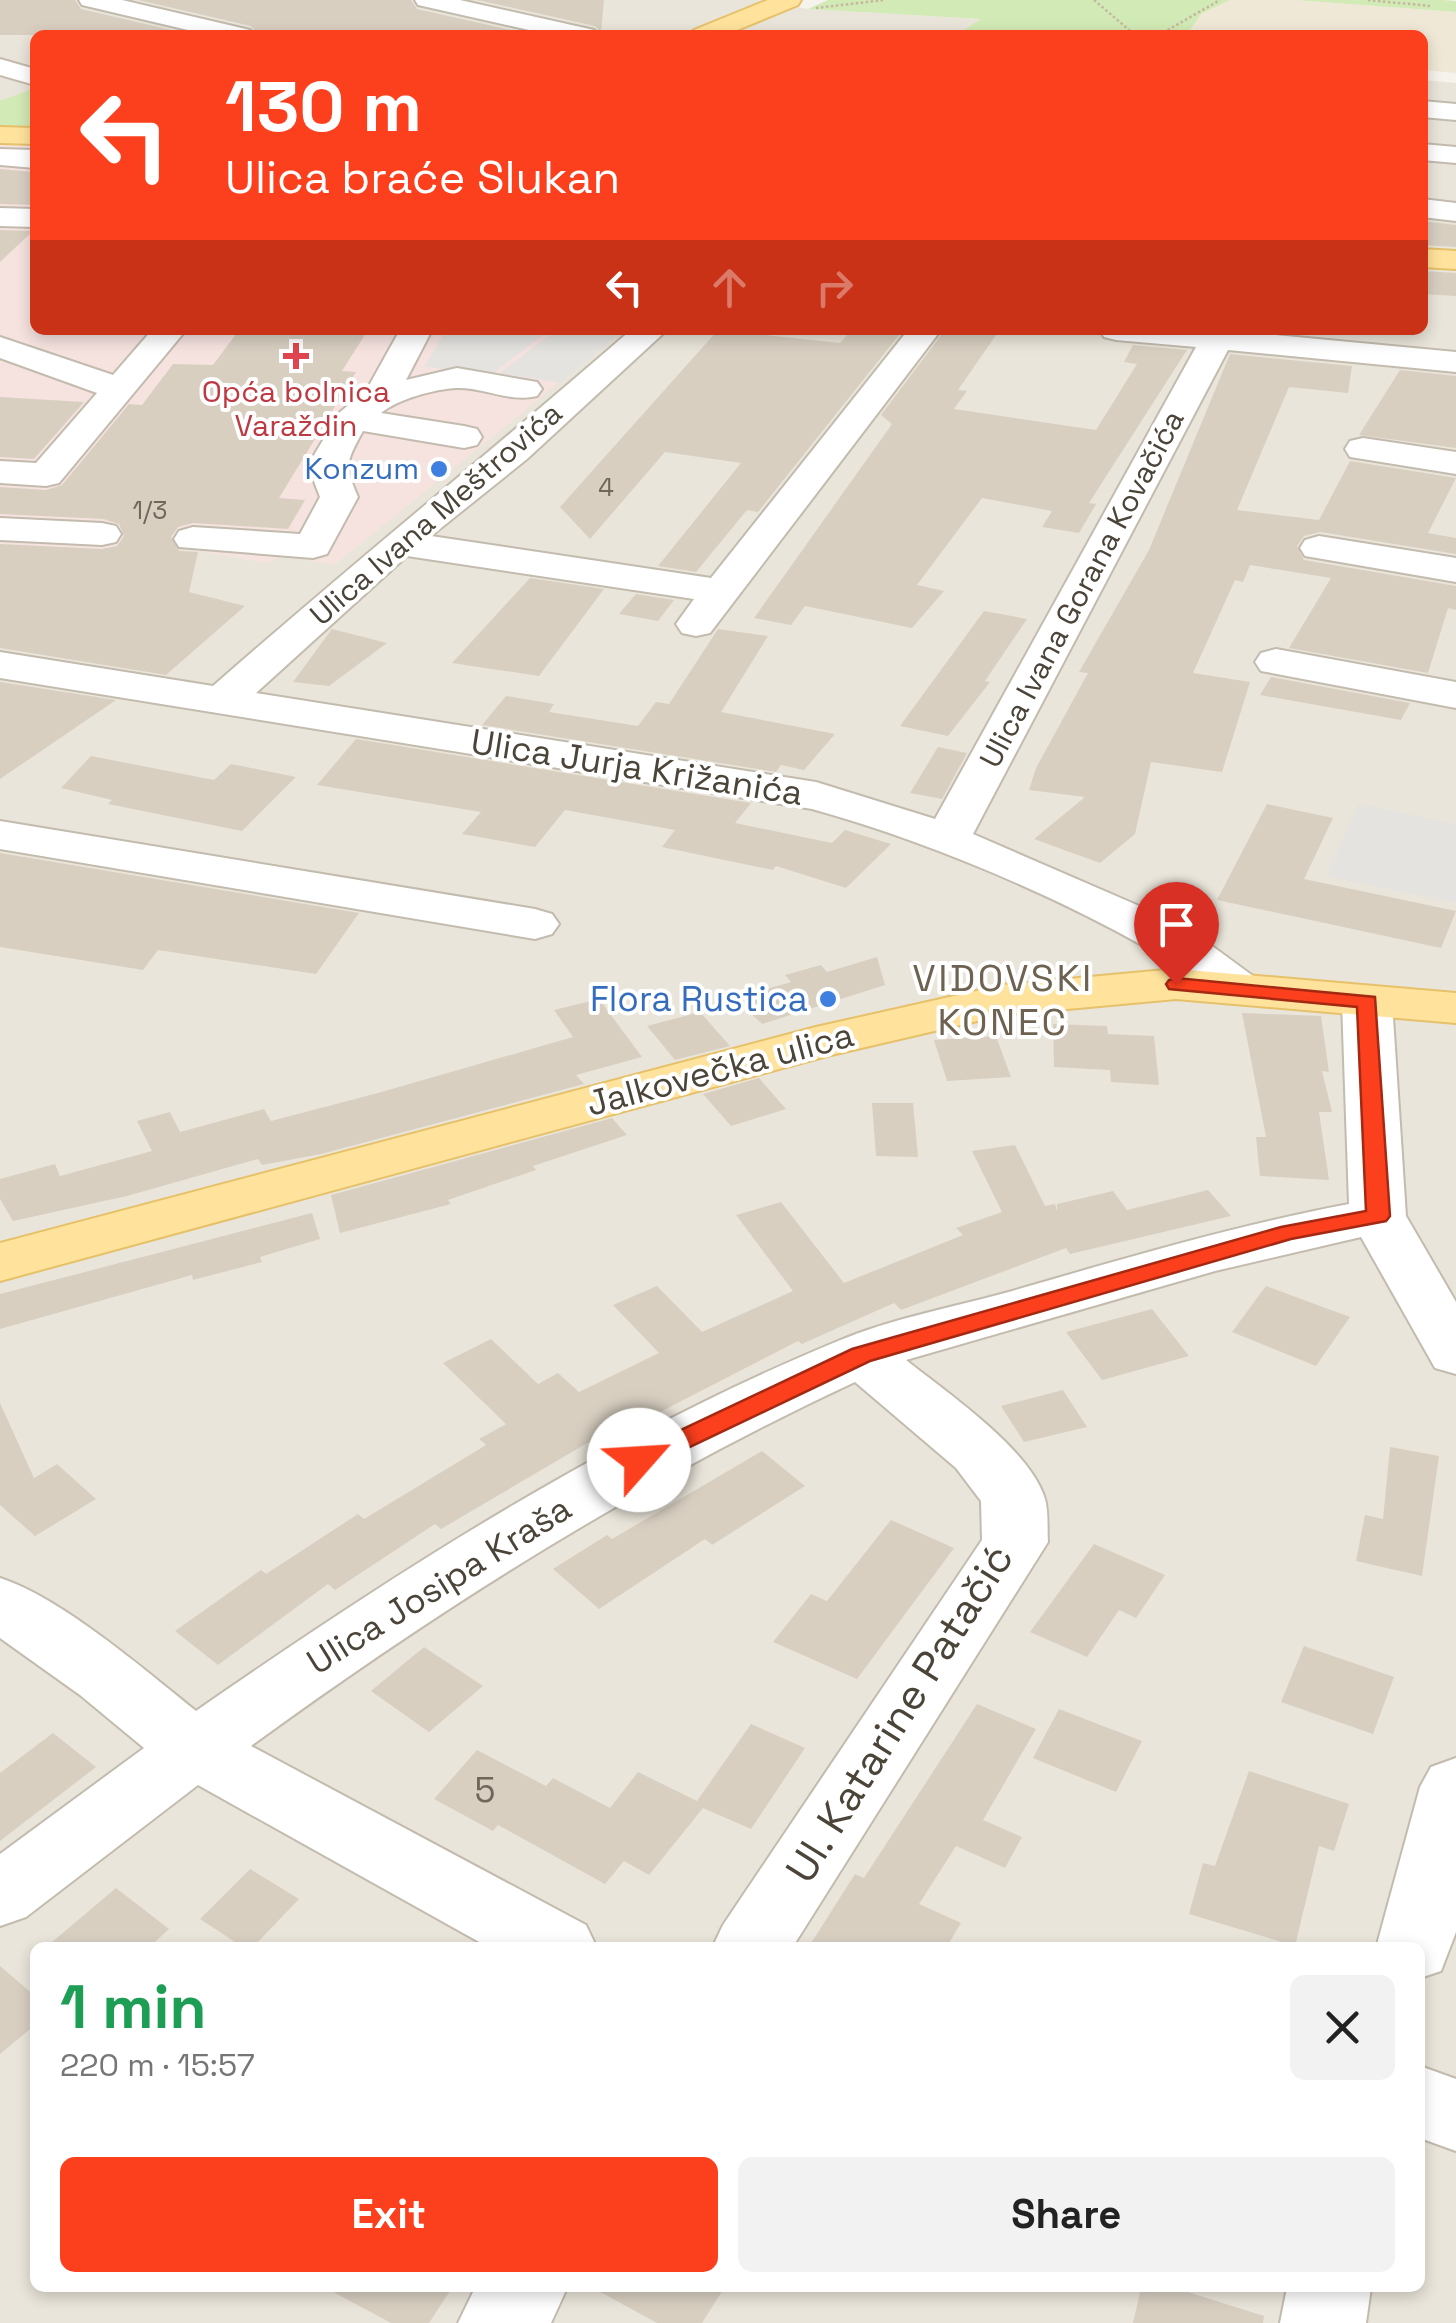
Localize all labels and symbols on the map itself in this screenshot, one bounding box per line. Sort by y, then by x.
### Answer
marker: Opća bolnica Varaždin [283,343,309,369]
place label: Opća bolnica Varaždin [202,372,390,445]
street label: Ulica Ivana Meštrovića [302,393,570,634]
street label: Ulica Ivana Gorana Kovačića [971,403,1193,774]
place label: Konzum [305,449,419,488]
marker: Konzum [428,458,450,480]
house number: 4 [598,471,614,503]
house number: 1/3 [133,494,167,526]
street label: Ulica Jurja Križanića [468,719,806,815]
pin [1134,882,1219,985]
district label: VIDOVSKI KONEC [912,954,1094,1046]
place label: Flora Rustica [590,977,808,1021]
marker: Flora Rustica [817,988,839,1010]
street label: Jalkovečka ulica [582,1012,858,1126]
position arrow [587,1408,691,1512]
street label: Ulica Josipa Kraša [299,1486,579,1684]
street label: Ul. Katarine Patačić [774,1534,1025,1892]
house number: 5 [475,1768,495,1812]

